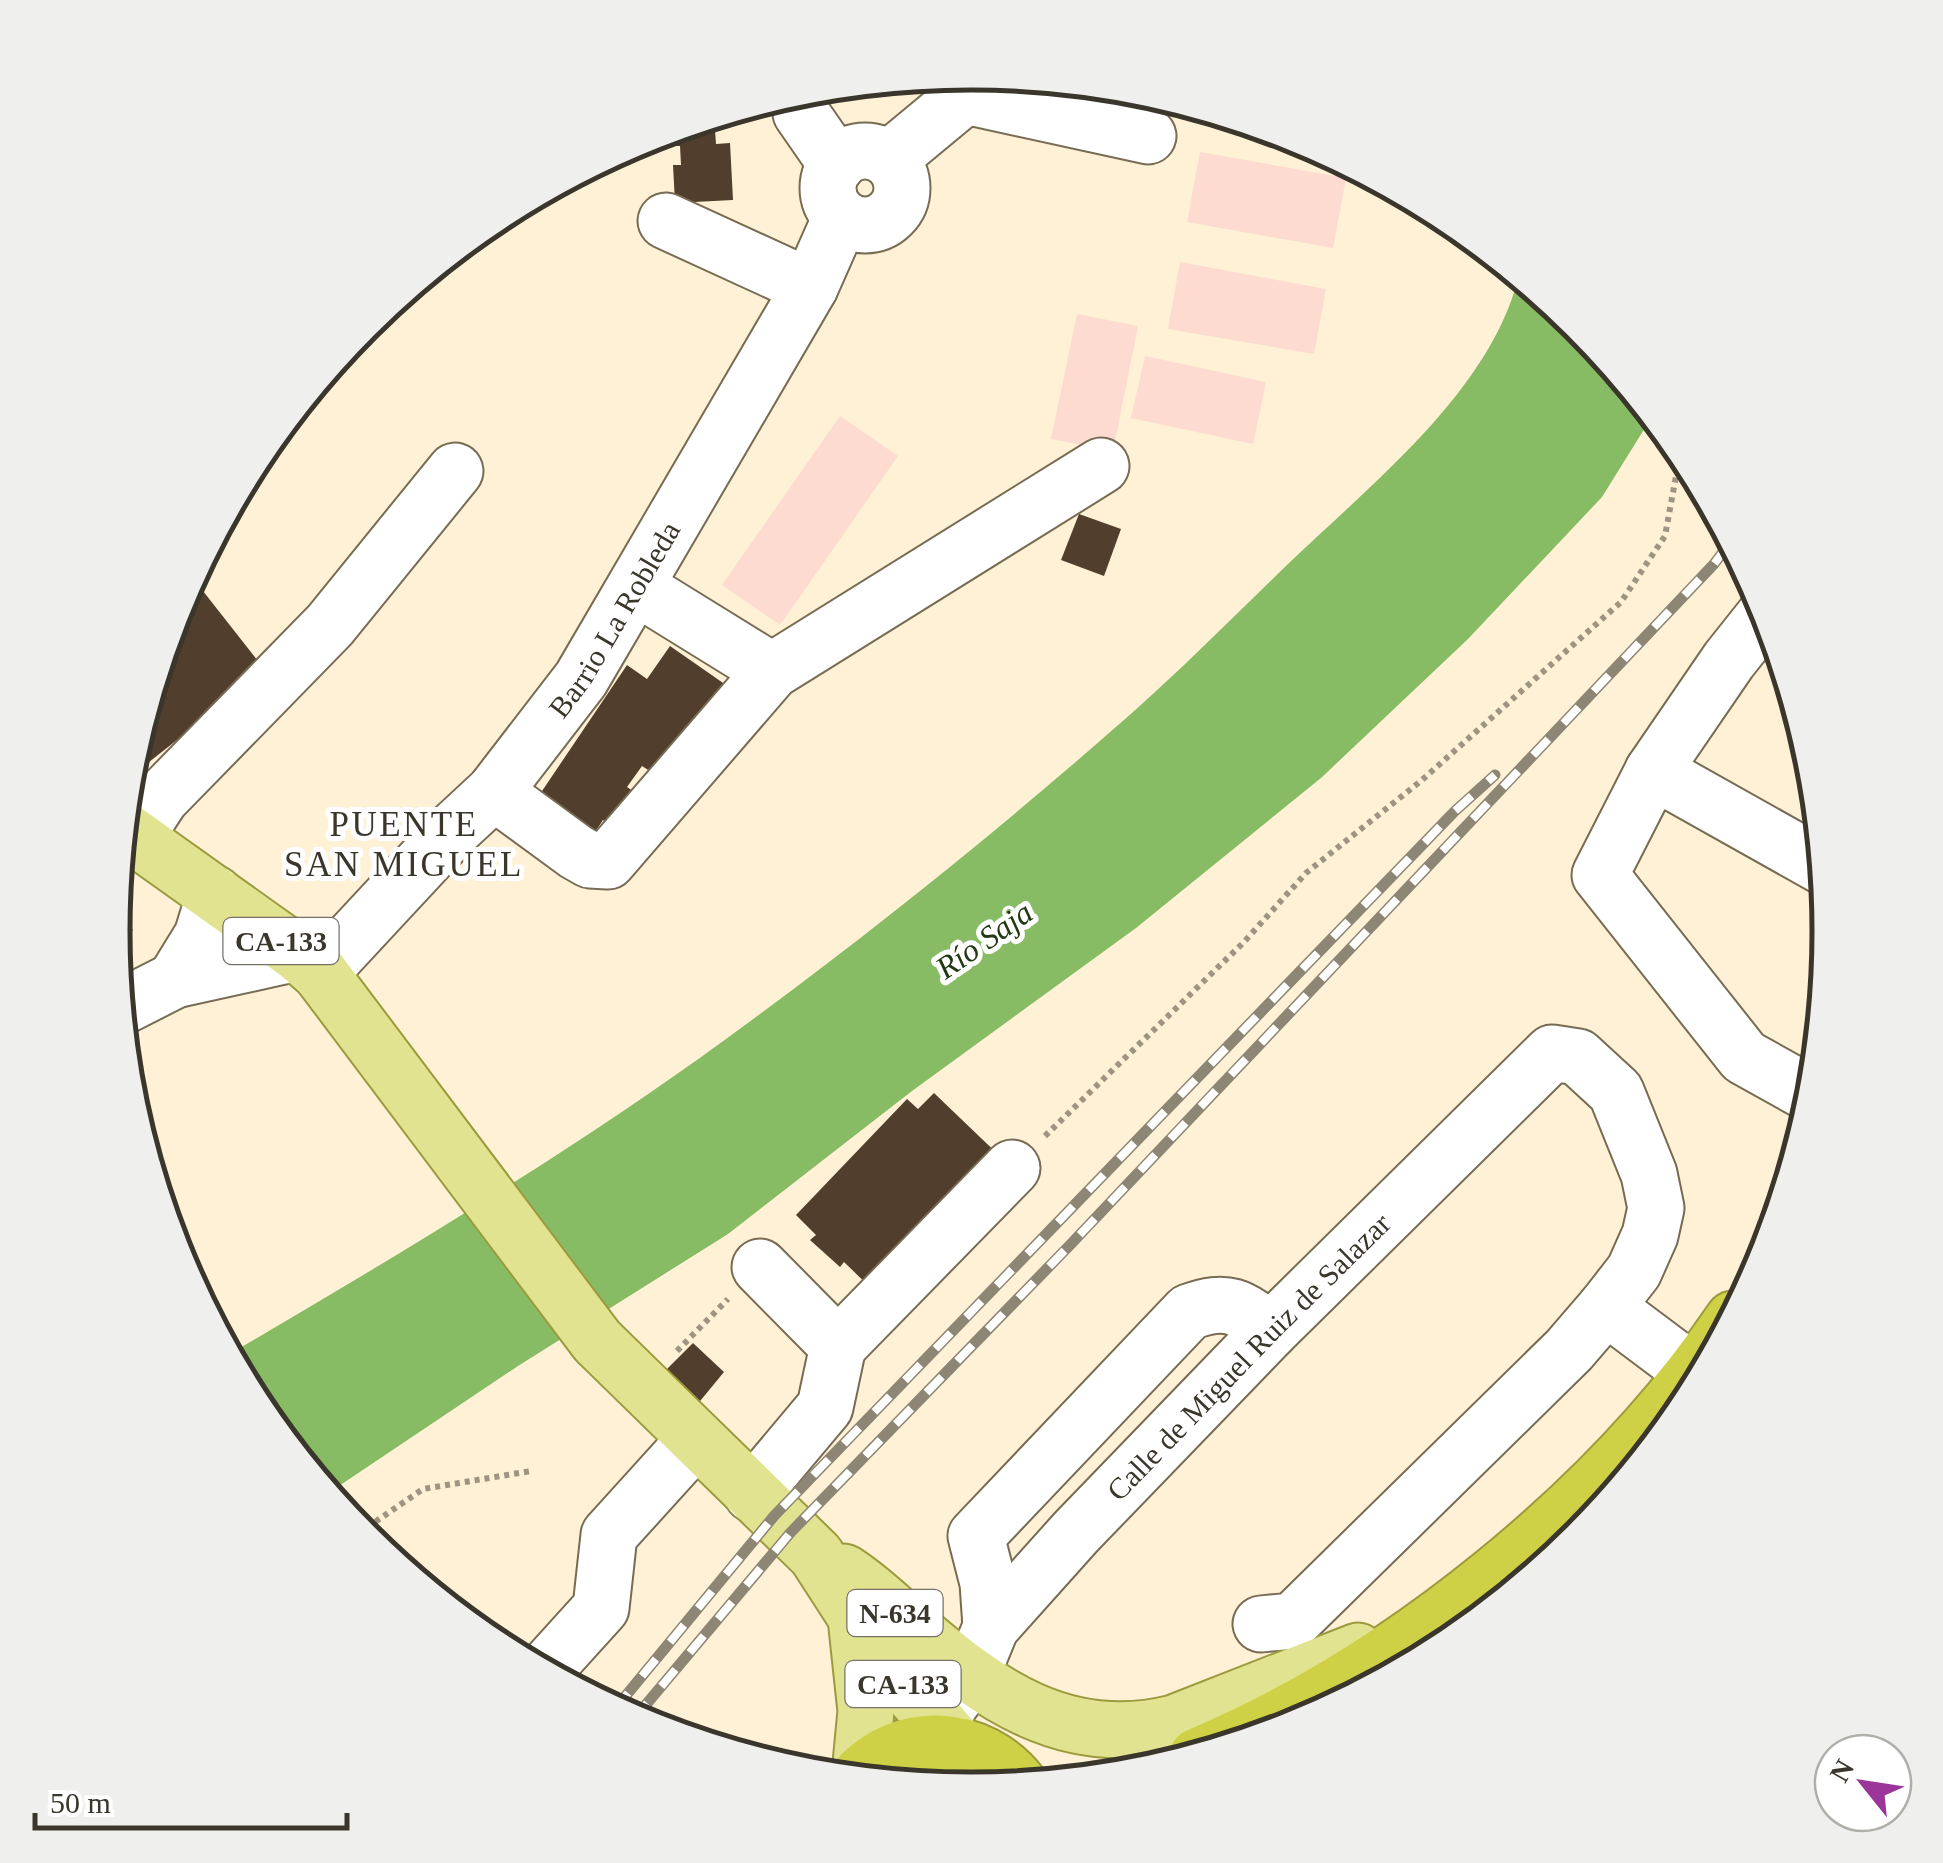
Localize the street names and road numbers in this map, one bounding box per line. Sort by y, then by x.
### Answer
street label: Barrio La Robleda [541,515,686,724]
road number: CA-133 [224,918,338,964]
street label: Calle de Miguel Ruiz de Salazar [1100,1206,1396,1506]
road number: N-634 [848,1590,942,1636]
road number: CA-133 [846,1661,960,1707]

